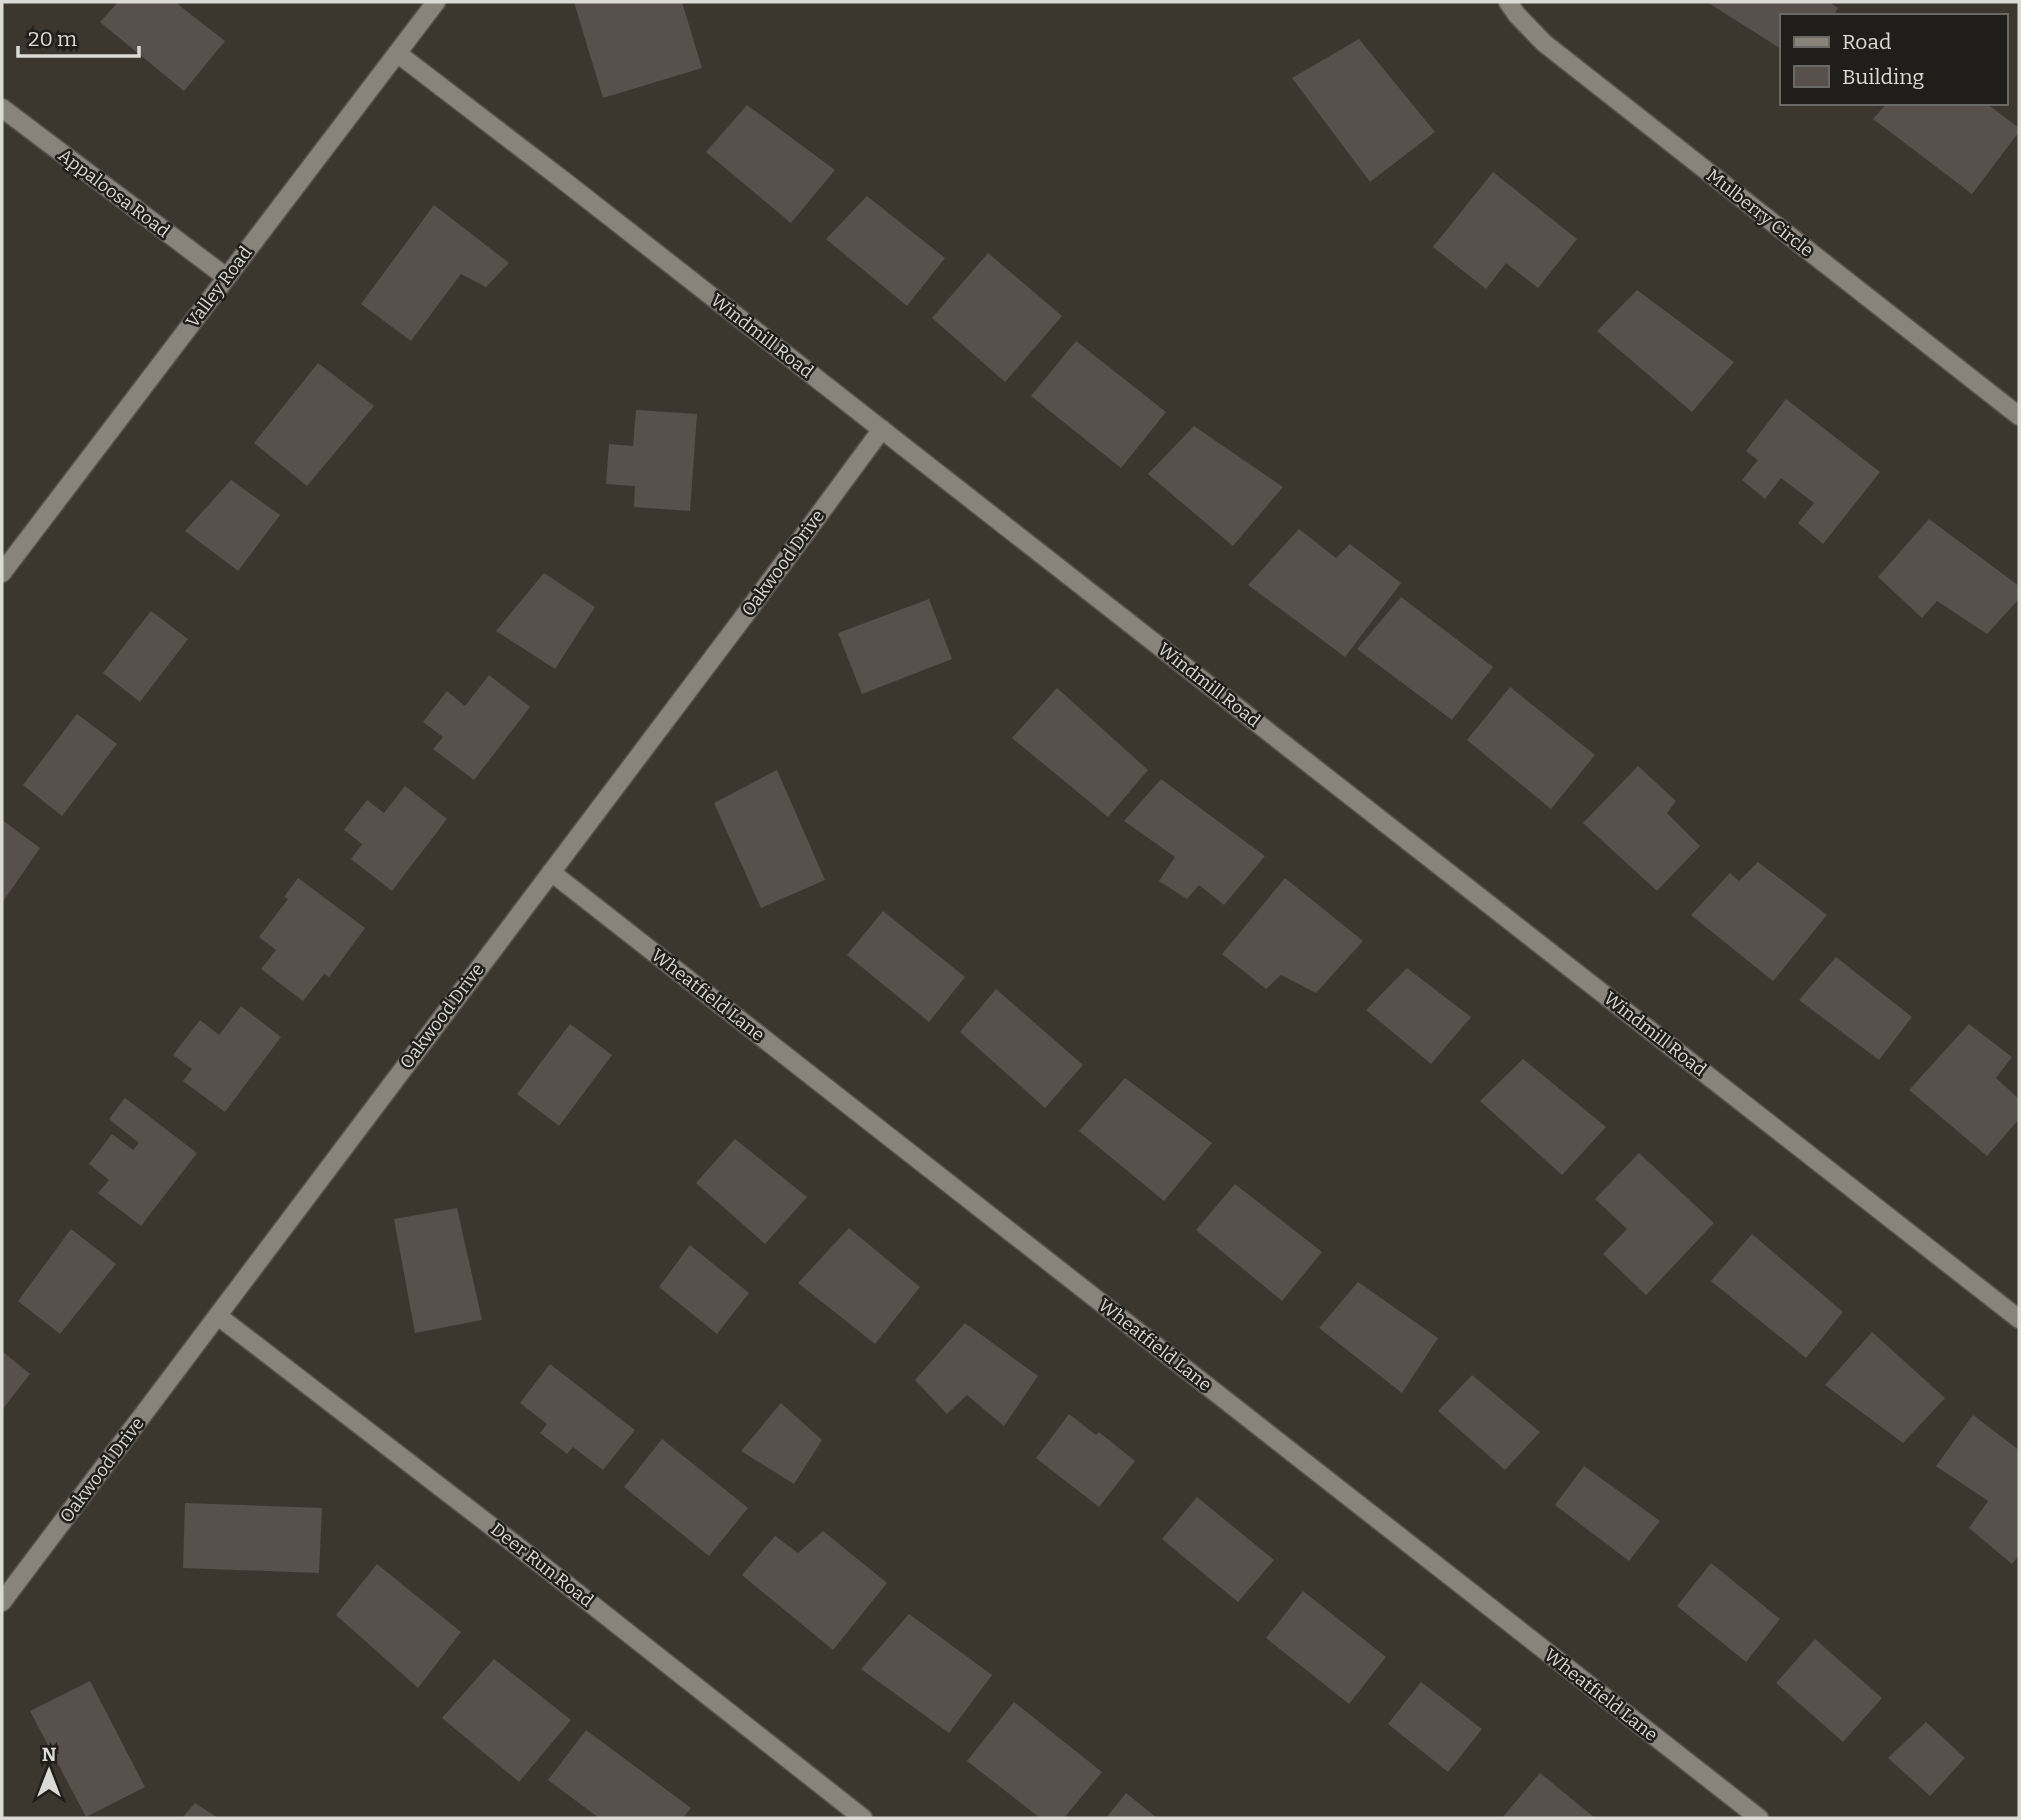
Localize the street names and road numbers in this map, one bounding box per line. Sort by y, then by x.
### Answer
street label: Appaloosa Road [54,144,174,242]
street label: Mulberry Circle [1702,164,1818,262]
street label: Valley Road [181,242,257,332]
street label: Windmill Road [706,289,818,383]
street label: Oakwood Drive [737,505,829,621]
street label: Windmill Road [1153,638,1265,732]
street label: Wheatfield Lane [647,944,769,1046]
street label: Oakwood Drive [395,959,489,1073]
street label: Windmill Road [1599,987,1711,1081]
street label: Wheatfield Lane [1094,1294,1216,1396]
street label: Oakwood Drive [55,1413,149,1527]
street label: Deer Run Road [486,1518,598,1612]
street label: Wheatfield Lane [1540,1644,1662,1746]

